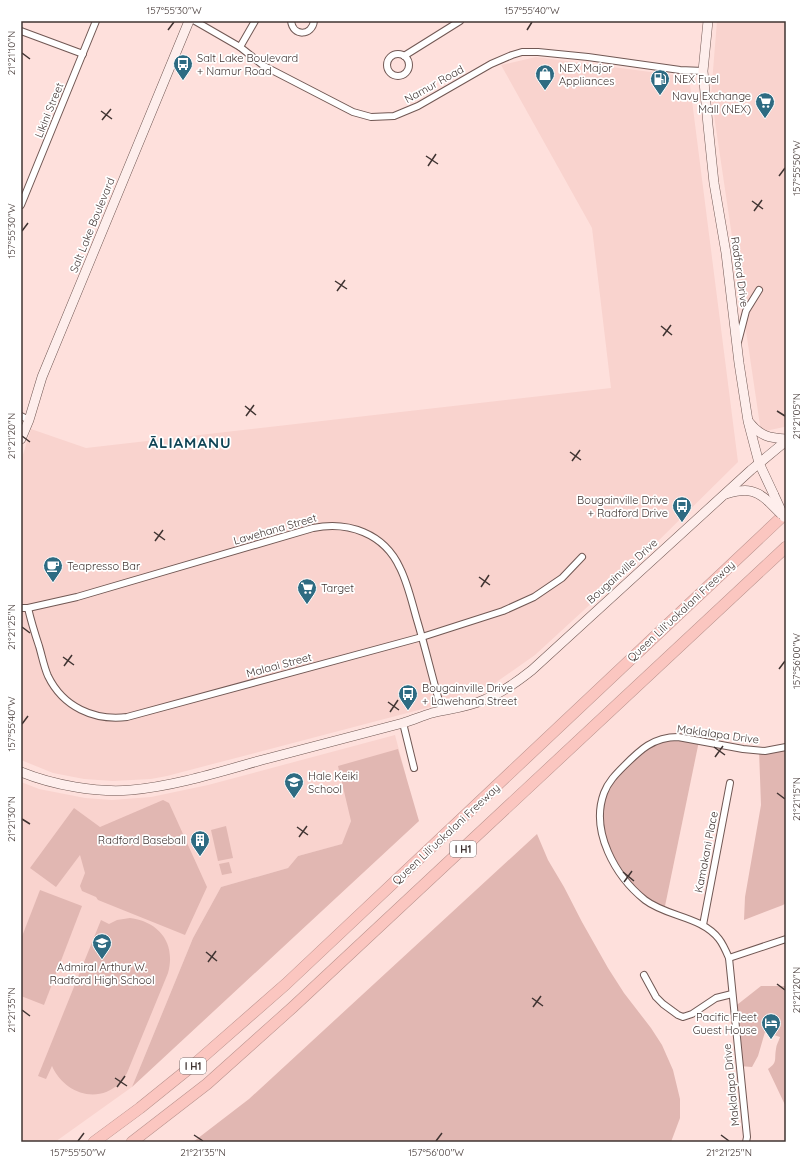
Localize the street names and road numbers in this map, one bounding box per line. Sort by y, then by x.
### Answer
street label: Namur Road [402,62,466,106]
street label: Likini Street [32,80,66,140]
street label: Salt Lake Boulevard [67,175,117,275]
street label: Radford Drive [728,236,752,308]
street label: Lawehana Street [232,510,318,548]
street label: Bougainville Drive [584,535,660,607]
street label: Queen Liliʻuokalani Freeway [624,557,738,665]
street label: Malaai Street [245,649,314,680]
street label: Maklalapa Drive [676,721,760,747]
street label: Queen Liliʻuokalani Freeway [389,780,503,888]
street label: Kamakani Place [691,810,721,894]
road number: I H1 [450,841,476,857]
street label: Maklalapa Drive [720,1043,742,1127]
road number: I H1 [180,1058,206,1074]

